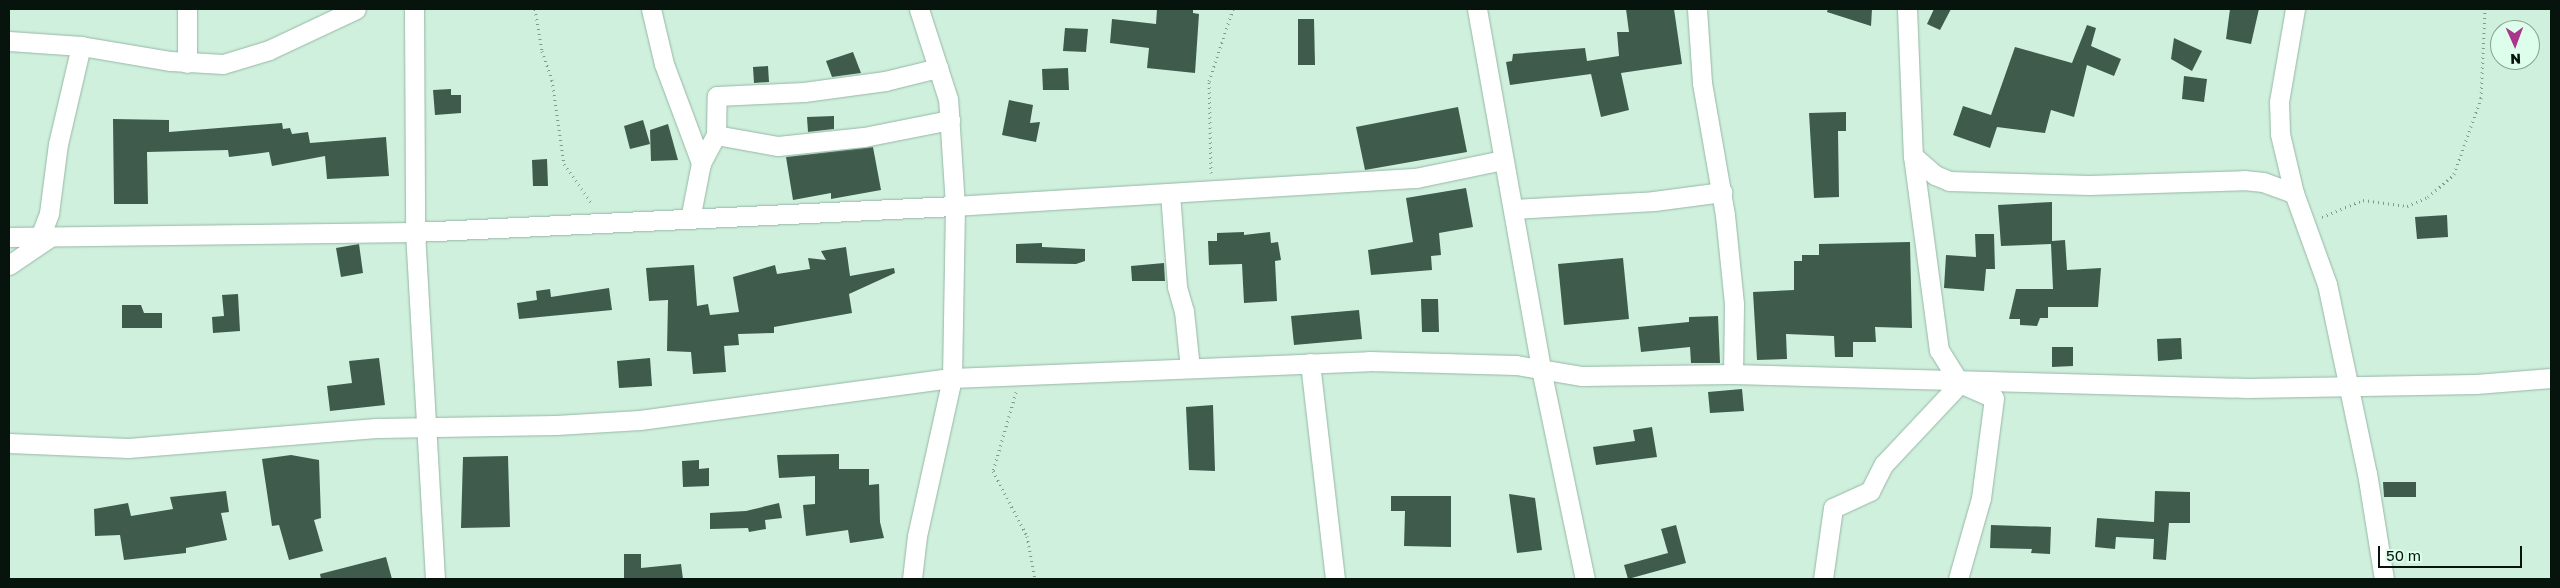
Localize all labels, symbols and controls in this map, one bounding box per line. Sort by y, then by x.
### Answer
north arrow [2490,20,2540,70]
text: N [2510,51,2521,68]
scale bar [2380,536,2524,568]
text: 50 m [2386,546,2421,564]

